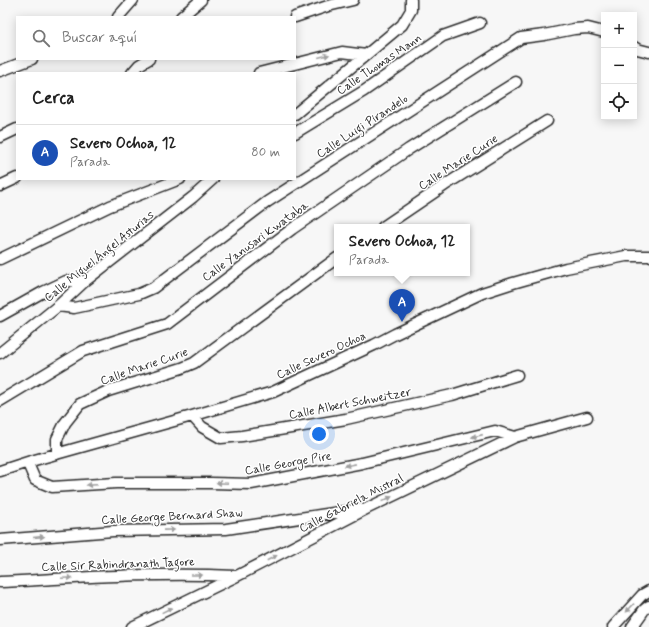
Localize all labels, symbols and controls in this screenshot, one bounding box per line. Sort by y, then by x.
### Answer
map controls [601,12,637,120]
button: + [601,12,637,48]
search box [16,16,296,60]
icon: search [30,27,52,49]
text: Buscar aquí [62,28,137,48]
street label: Calle Thomas Mann [334,30,425,99]
button: − [601,48,637,84]
one-way arrow [318,53,330,59]
button: locate [601,84,637,120]
text: Cerca [32,87,75,109]
street label: Calle Luigi Pirandelo [314,91,412,163]
street label: Calle Marie Curie [416,131,501,195]
text: Severo Ochoa, 12 [70,134,176,154]
text: A [41,144,49,161]
text: 80 m [251,144,280,161]
text: Parada [70,154,110,171]
street label: Calle Yanusari Kwataba [199,197,313,286]
street label: Calle Miguel Ángel Asturias [41,207,159,307]
popup [334,224,470,276]
text: Severo Ochoa, 12 [349,232,455,252]
text: Parada [349,252,389,269]
pin: A [389,289,415,322]
street label: Calle Severo Ochoa [274,328,369,384]
street label: Calle Marie Curie [98,344,190,389]
street label: Calle Albert Schweitzer [288,384,413,424]
your location [309,424,329,444]
one-way arrow [471,433,483,439]
street label: Calle George Pire [244,448,333,479]
one-way arrow [344,462,356,468]
street label: Calle Gabriela Mistral [297,471,406,537]
one-way arrow [216,480,228,487]
one-way arrow [86,481,98,488]
one-way arrow [382,496,393,502]
street label: Calle George Bernard Shaw [101,505,243,529]
one-way arrow [163,526,175,533]
one-way arrow [33,534,45,540]
street label: Calle Sir Rabindranath Tagore [41,554,195,577]
one-way arrow [266,555,277,562]
one-way arrow [191,572,204,578]
one-way arrow [61,575,73,582]
one-way arrow [625,603,635,613]
one-way arrow [161,607,173,613]

